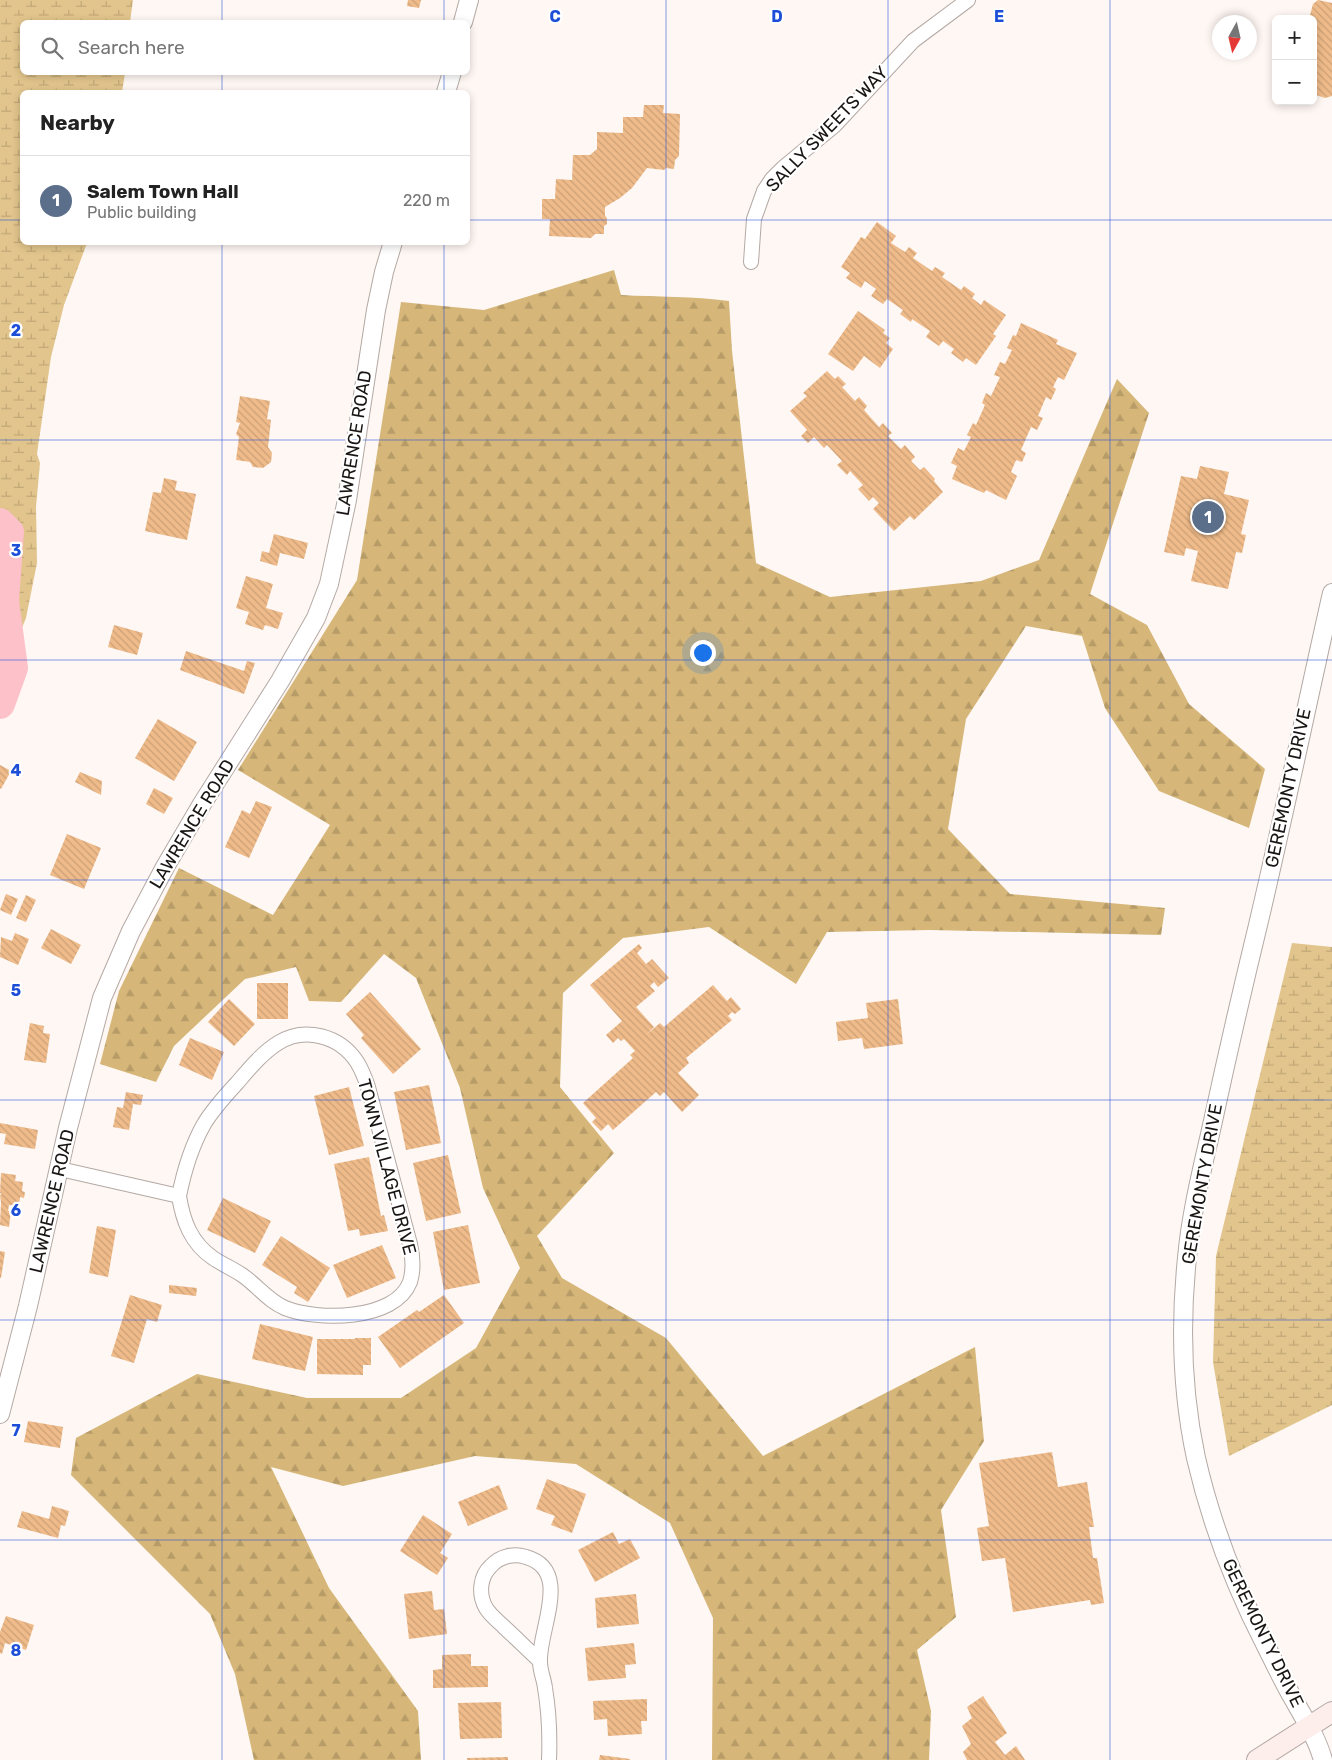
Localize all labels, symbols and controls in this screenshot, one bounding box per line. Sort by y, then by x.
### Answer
text: C [549,7,561,26]
text: D [771,7,783,26]
text: E [994,7,1004,26]
north arrow [1212,15,1257,60]
map controls [1272,15,1317,105]
button: + [1272,15,1317,60]
search box [20,20,470,75]
icon: search [38,34,66,62]
text: Search here [78,36,185,59]
button: − [1272,60,1317,105]
street label: SALLY SWEETS WAY [761,61,893,196]
text: Nearby [40,110,115,135]
text: Salem Town Hall [87,180,239,203]
text: 1 [52,191,60,210]
text: 220 m [403,191,450,210]
text: Public building [87,203,197,222]
text: 2 [11,321,21,340]
street label: LAWRENCE ROAD [332,369,376,517]
pin: 1 [1192,498,1224,536]
text: 3 [11,541,21,560]
your location [690,640,716,666]
street label: GEREMONTY DRIVE [1260,706,1316,870]
street label: LAWRENCE ROAD [145,755,239,893]
text: 4 [11,761,22,780]
text: 5 [11,981,21,1000]
street label: TOWN VILLAGE DRIVE [353,1077,421,1257]
street label: GEREMONTY DRIVE [1177,1102,1227,1266]
street label: LAWRENCE ROAD [25,1127,79,1275]
text: 6 [11,1201,21,1220]
text: 7 [11,1421,21,1440]
street label: GEREMONTY DRIVE [1217,1555,1309,1711]
text: 8 [11,1641,22,1660]

